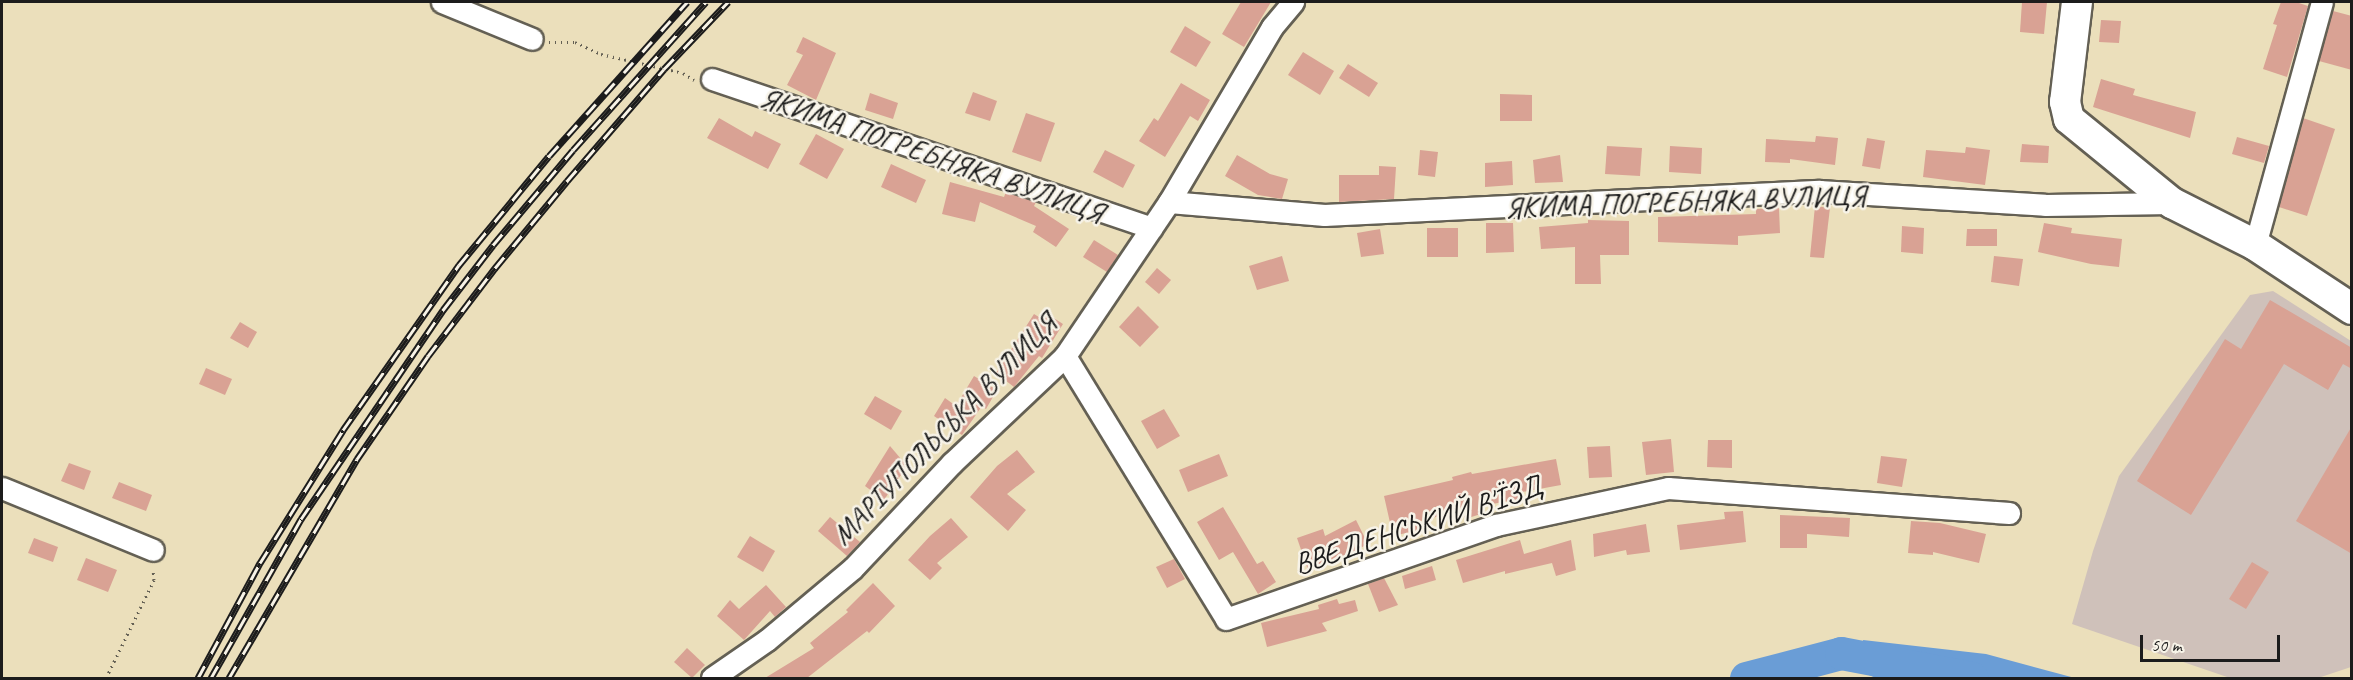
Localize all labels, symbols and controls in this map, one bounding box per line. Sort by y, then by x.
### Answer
street label: ЯКИМА ПОГРЕБНЯКА ВУЛИЦЯ [756,78,1108,230]
street label: ЯКИМА ПОГРЕБНЯКА ВУЛИЦЯ [1505,177,1865,225]
street label: МАРІУПОЛЬСЬКА ВУЛИЦЯ [824,306,1064,552]
street label: ВВЕДЕНСЬКИЙ В'ЇЗД [1289,468,1547,582]
scale bar [2143,623,2282,661]
text: 50 m [2151,634,2182,656]

